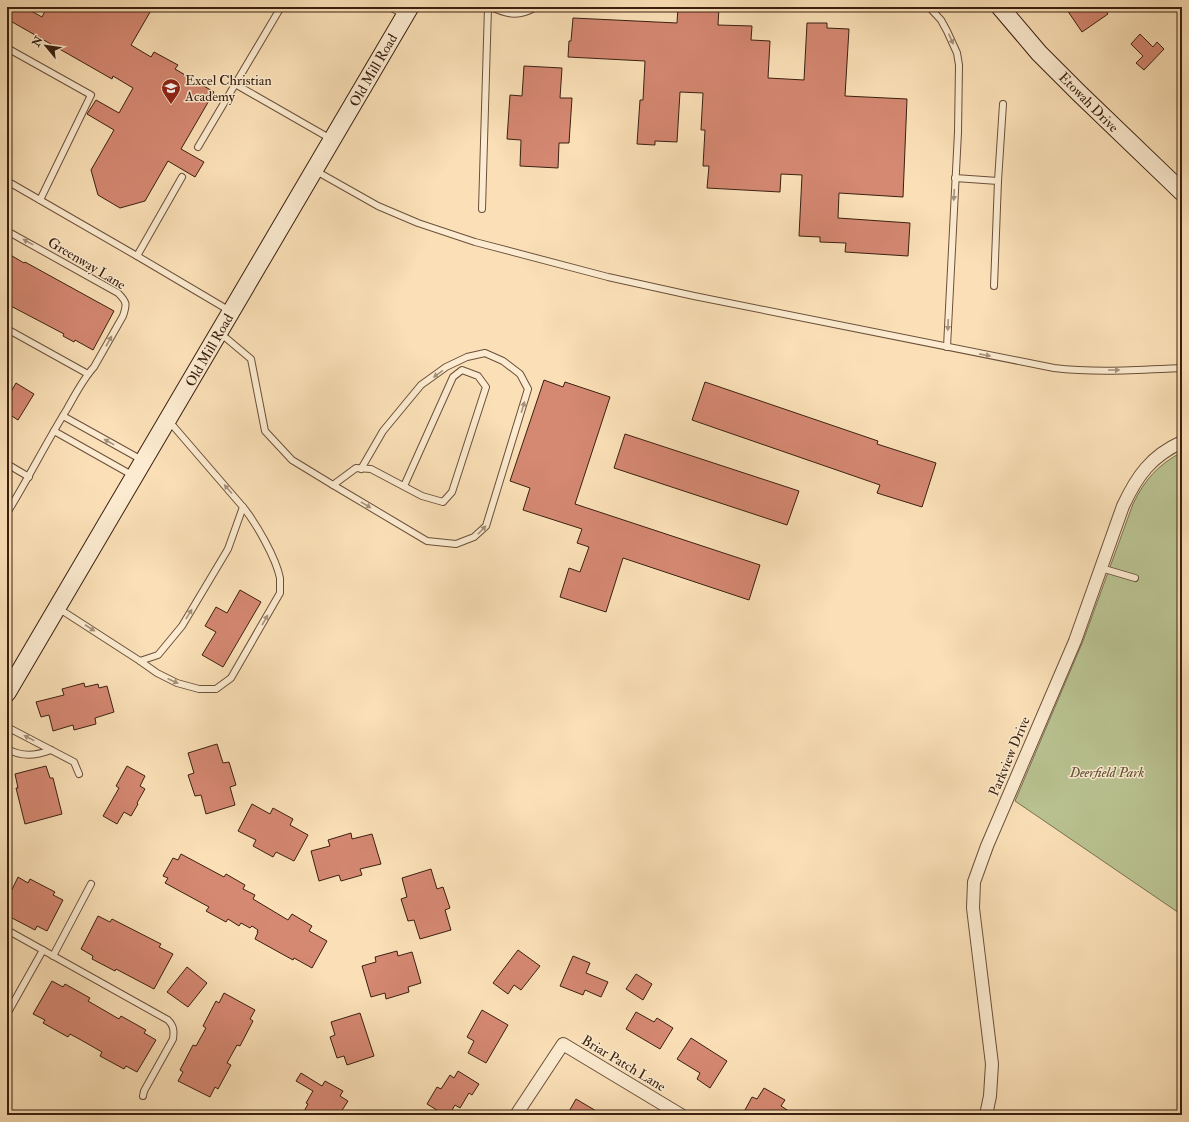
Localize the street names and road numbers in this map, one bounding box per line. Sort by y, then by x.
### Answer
street label: Old Mill Road [346,31,401,110]
street label: Etowah Drive [1055,69,1122,136]
street label: Greenway Lane [44,233,129,294]
street label: Old Mill Road [182,311,237,390]
street label: Parkview Drive [985,714,1034,798]
street label: Briar Patch Lane [579,1032,669,1095]

